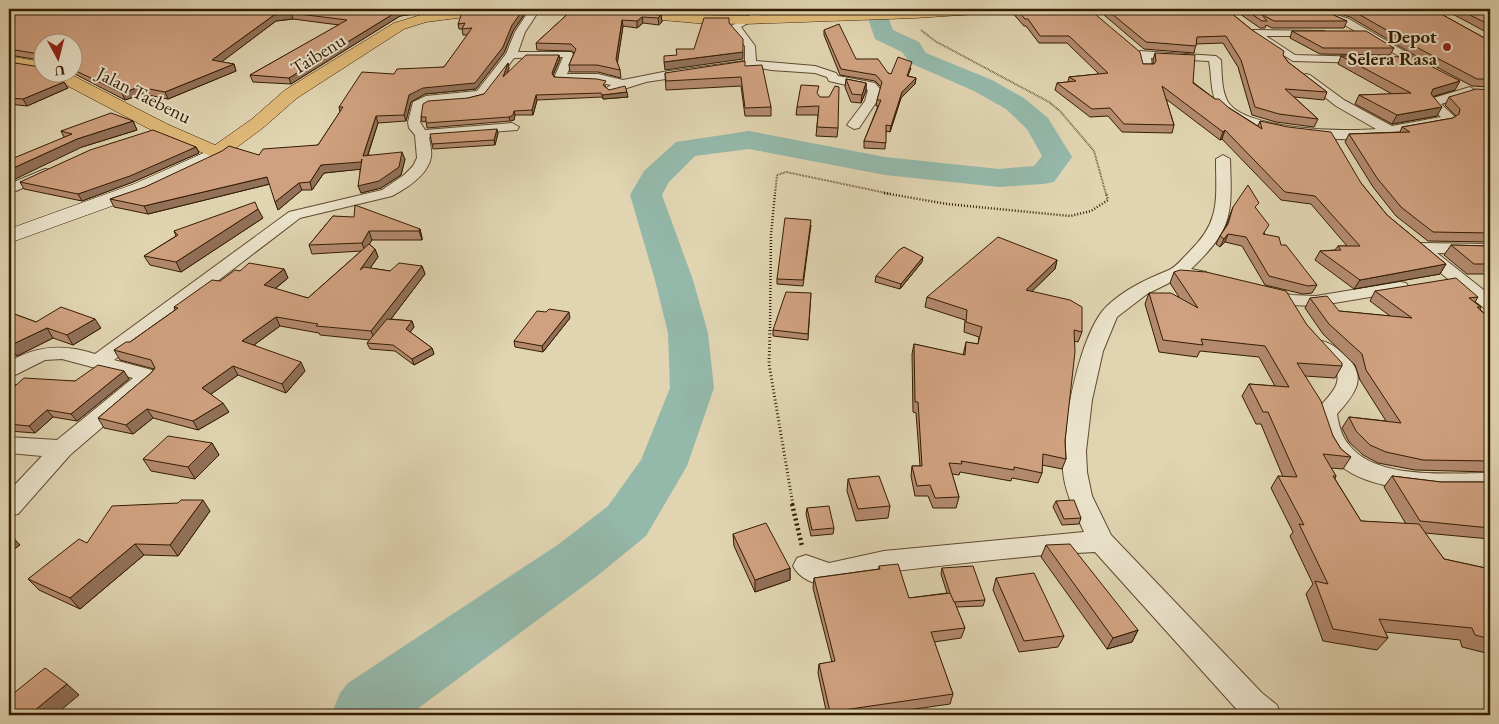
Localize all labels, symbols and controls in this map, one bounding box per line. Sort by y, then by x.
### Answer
place label: Depot Selera Rasa [1348,24,1438,71]
street label: Taibenu [286,27,350,81]
north arrow [32,32,82,82]
marker: Depot Selera Rasa [1441,41,1453,53]
street label: Jalan Taebenu [91,60,196,130]
text: U [53,61,66,81]

